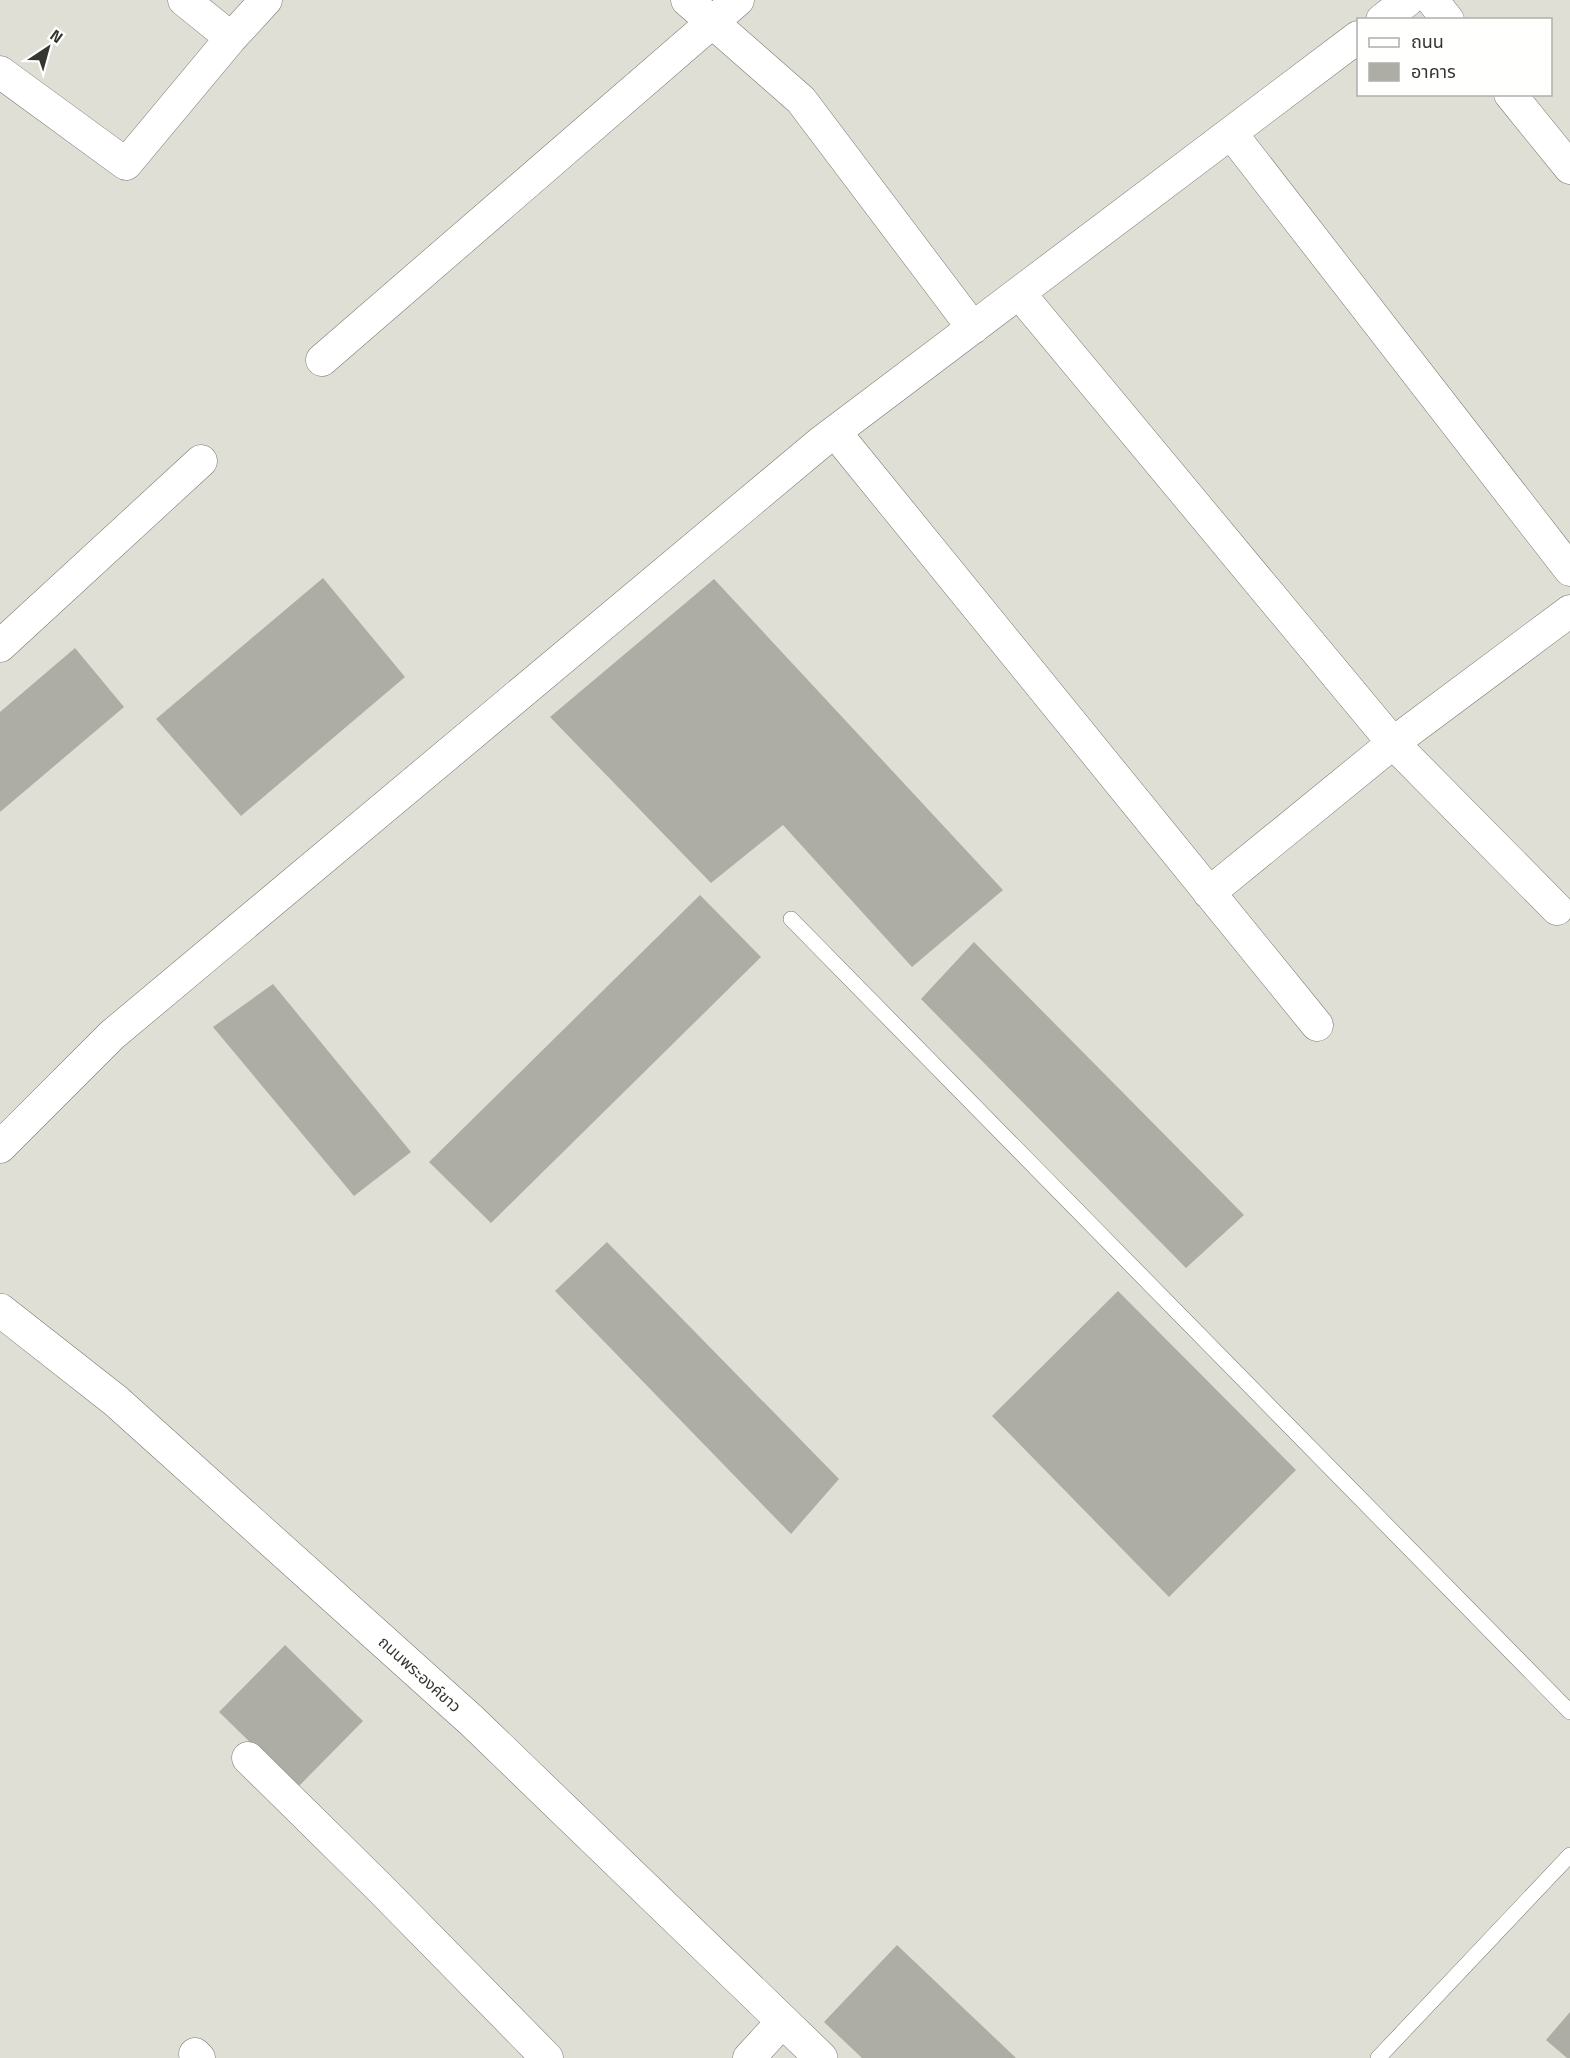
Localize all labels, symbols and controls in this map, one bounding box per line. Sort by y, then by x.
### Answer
north arrow [18,18,78,78]
legend [1357,18,1552,96]
text: N [45,23,68,49]
text: ถนน [1411,28,1444,55]
text: อาคาร [1411,58,1456,85]
street label: ถนนพระองค์ขาว [373,1630,467,1718]

